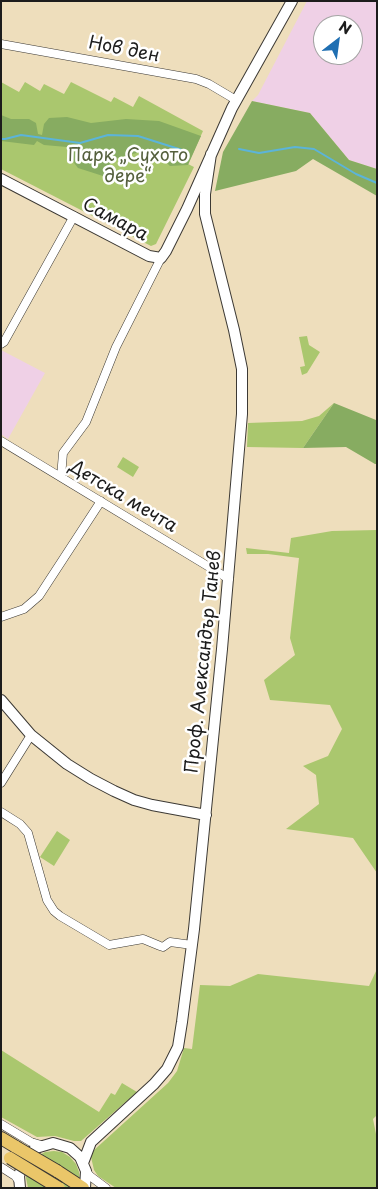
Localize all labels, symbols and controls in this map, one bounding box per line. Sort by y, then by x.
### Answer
north arrow [313,15,363,65]
text: N [335,16,355,39]
street label: Нов ден [87,33,161,67]
park label: Парк „Сухото дере“ [68,145,188,188]
street label: Самара [79,194,151,246]
street label: Детска мечта [65,456,181,538]
street label: Проф. Александър Танев [182,550,226,774]

